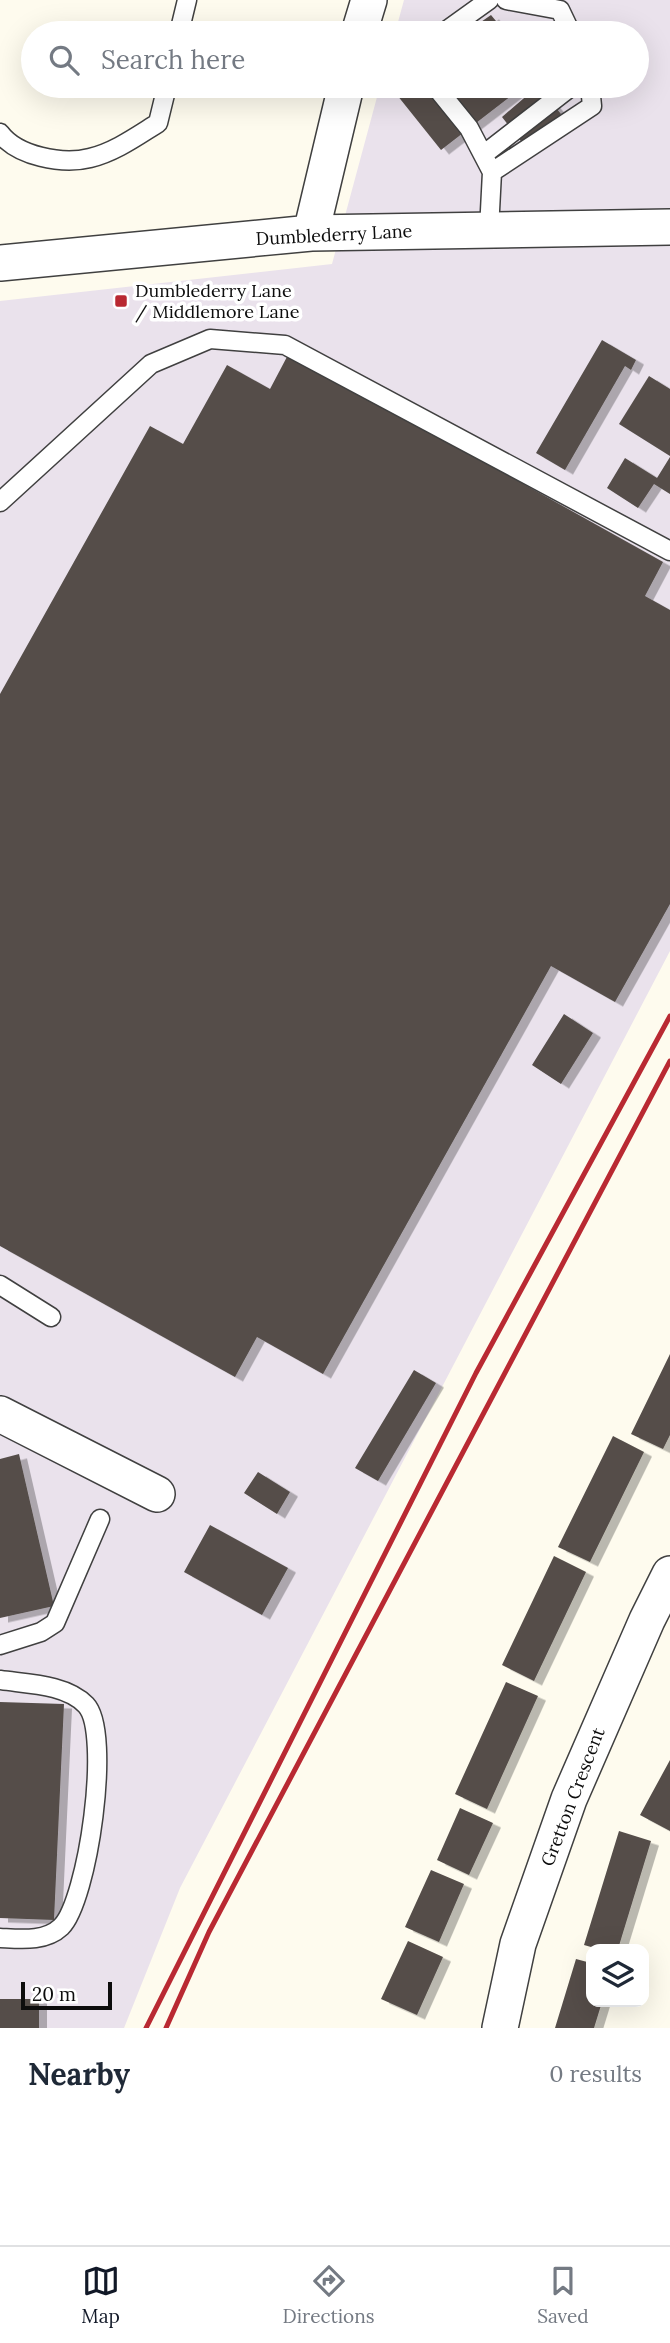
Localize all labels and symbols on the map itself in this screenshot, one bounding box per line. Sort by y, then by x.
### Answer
street label: Dumblederry Lane [255,219,413,250]
place label: Dumblederry Lane / Middlemore Lane [135,279,300,323]
marker: Dumblederry Lane / Middlemore Lane [113,293,129,309]
street label: Gretton Crescent [536,1724,610,1869]
scale bar [21,1979,112,2011]

